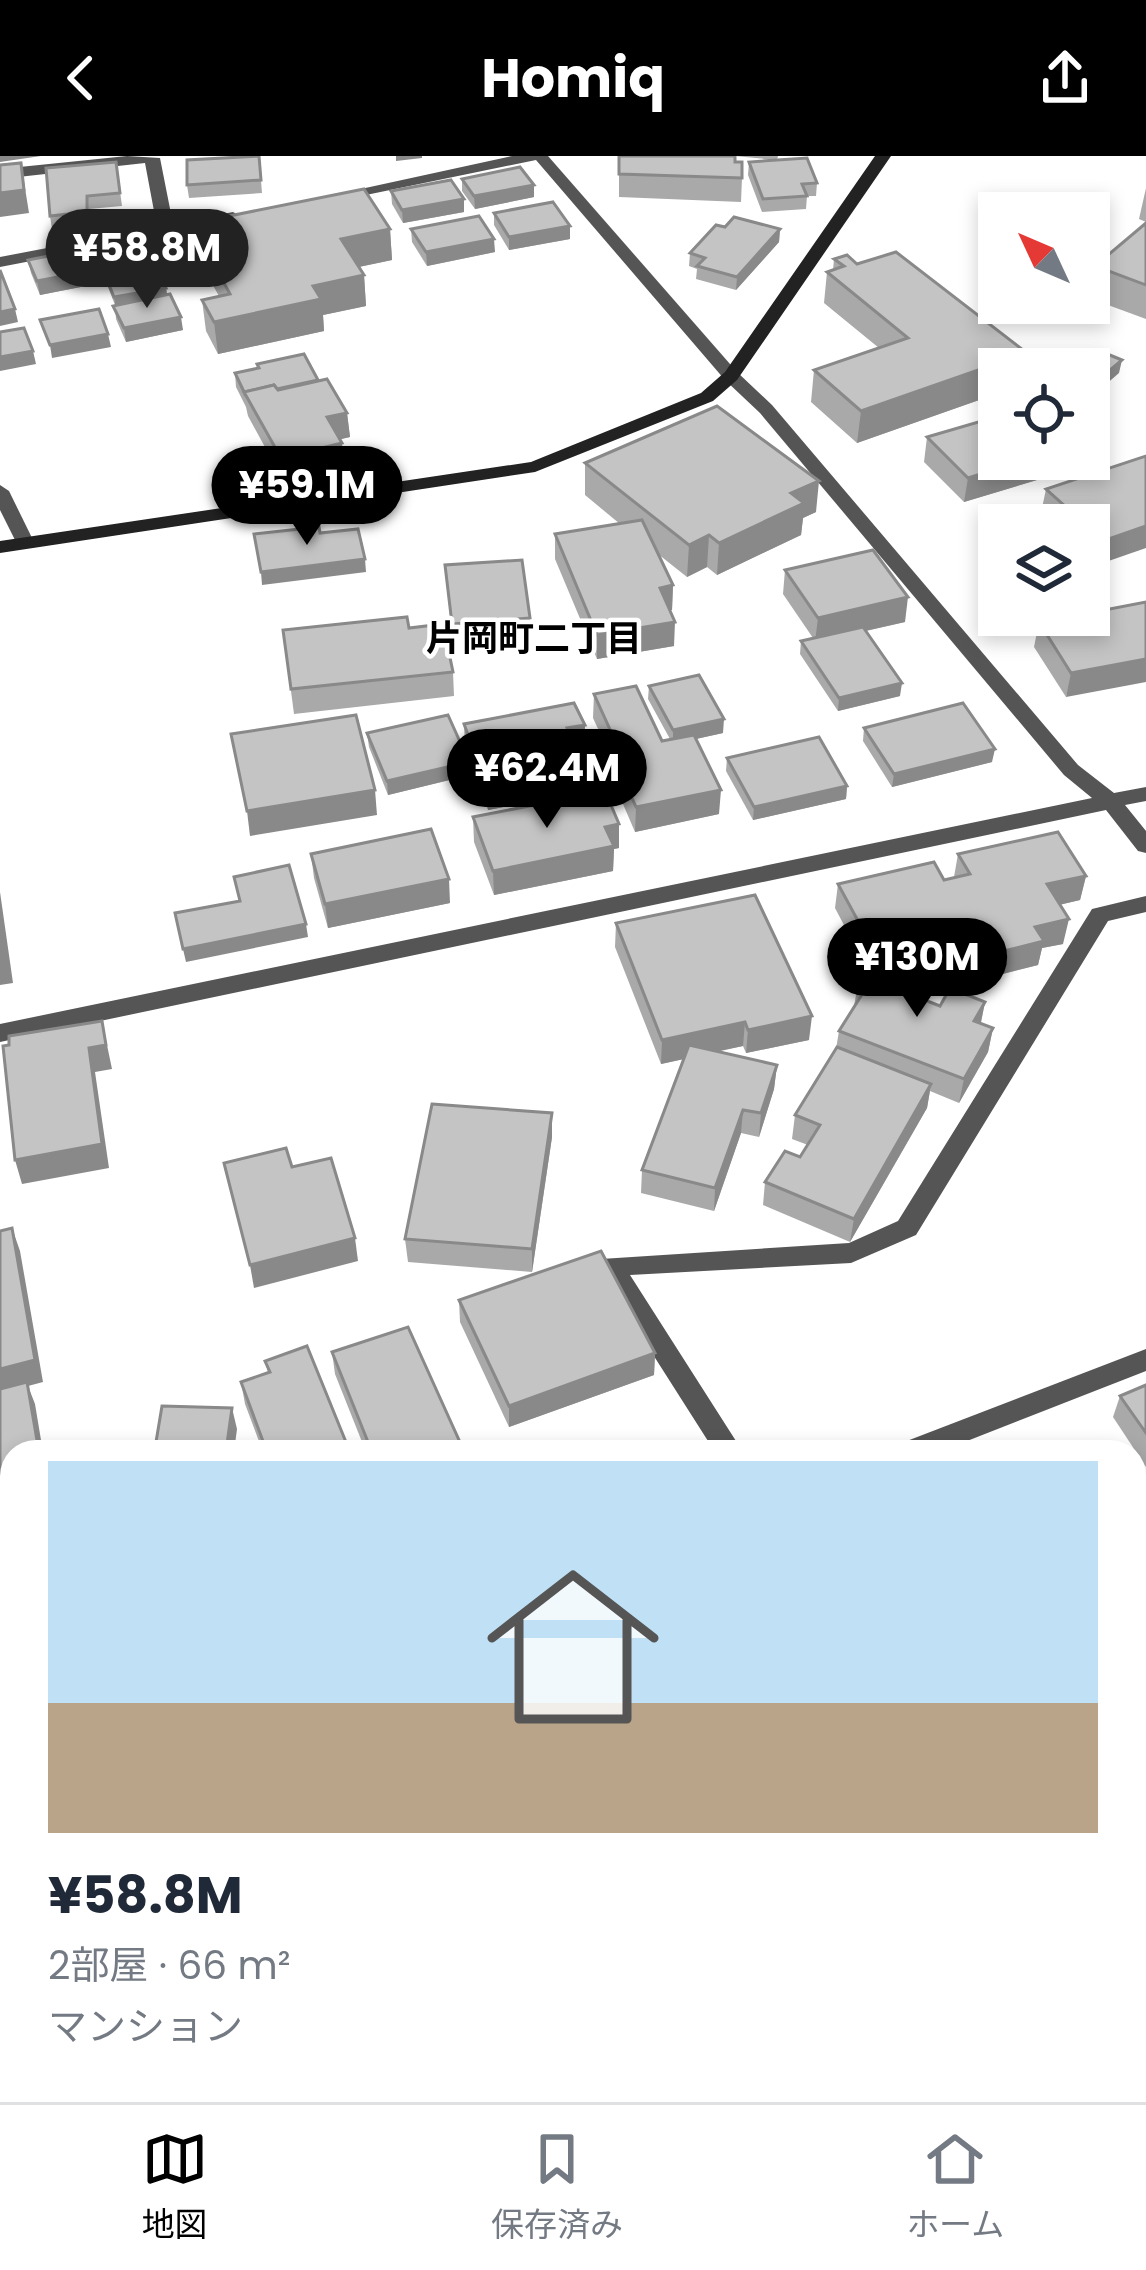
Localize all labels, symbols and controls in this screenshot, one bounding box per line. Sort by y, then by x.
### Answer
text: Homiq [481,40,665,116]
icon: back [48,45,114,111]
icon: share [1032,45,1098,111]
north arrow [978,192,1110,324]
map controls [978,192,1110,636]
pin: ¥58.8M [49,209,245,311]
text: ¥58.8M [73,220,221,275]
button: locate [978,348,1110,480]
pin: ¥59.1M [209,446,405,548]
text: ¥59.1M [239,457,375,512]
button: layers [978,504,1110,636]
district label: 片岡町二丁目 [426,613,642,664]
pin: ¥62.4M [449,729,645,831]
text: ¥62.4M [474,740,620,795]
pin: ¥130M [833,918,1001,1020]
text: ¥130M [854,929,980,984]
icon: home [465,1539,681,1755]
text: ¥58.8M [48,1859,243,1931]
text: 2部屋 · 66 m² [48,1938,291,1993]
text: マンション [48,1999,243,2054]
tab: 地図 [142,2126,208,2250]
tab: 保存済み [491,2126,623,2250]
tab: ホーム [906,2126,1004,2250]

